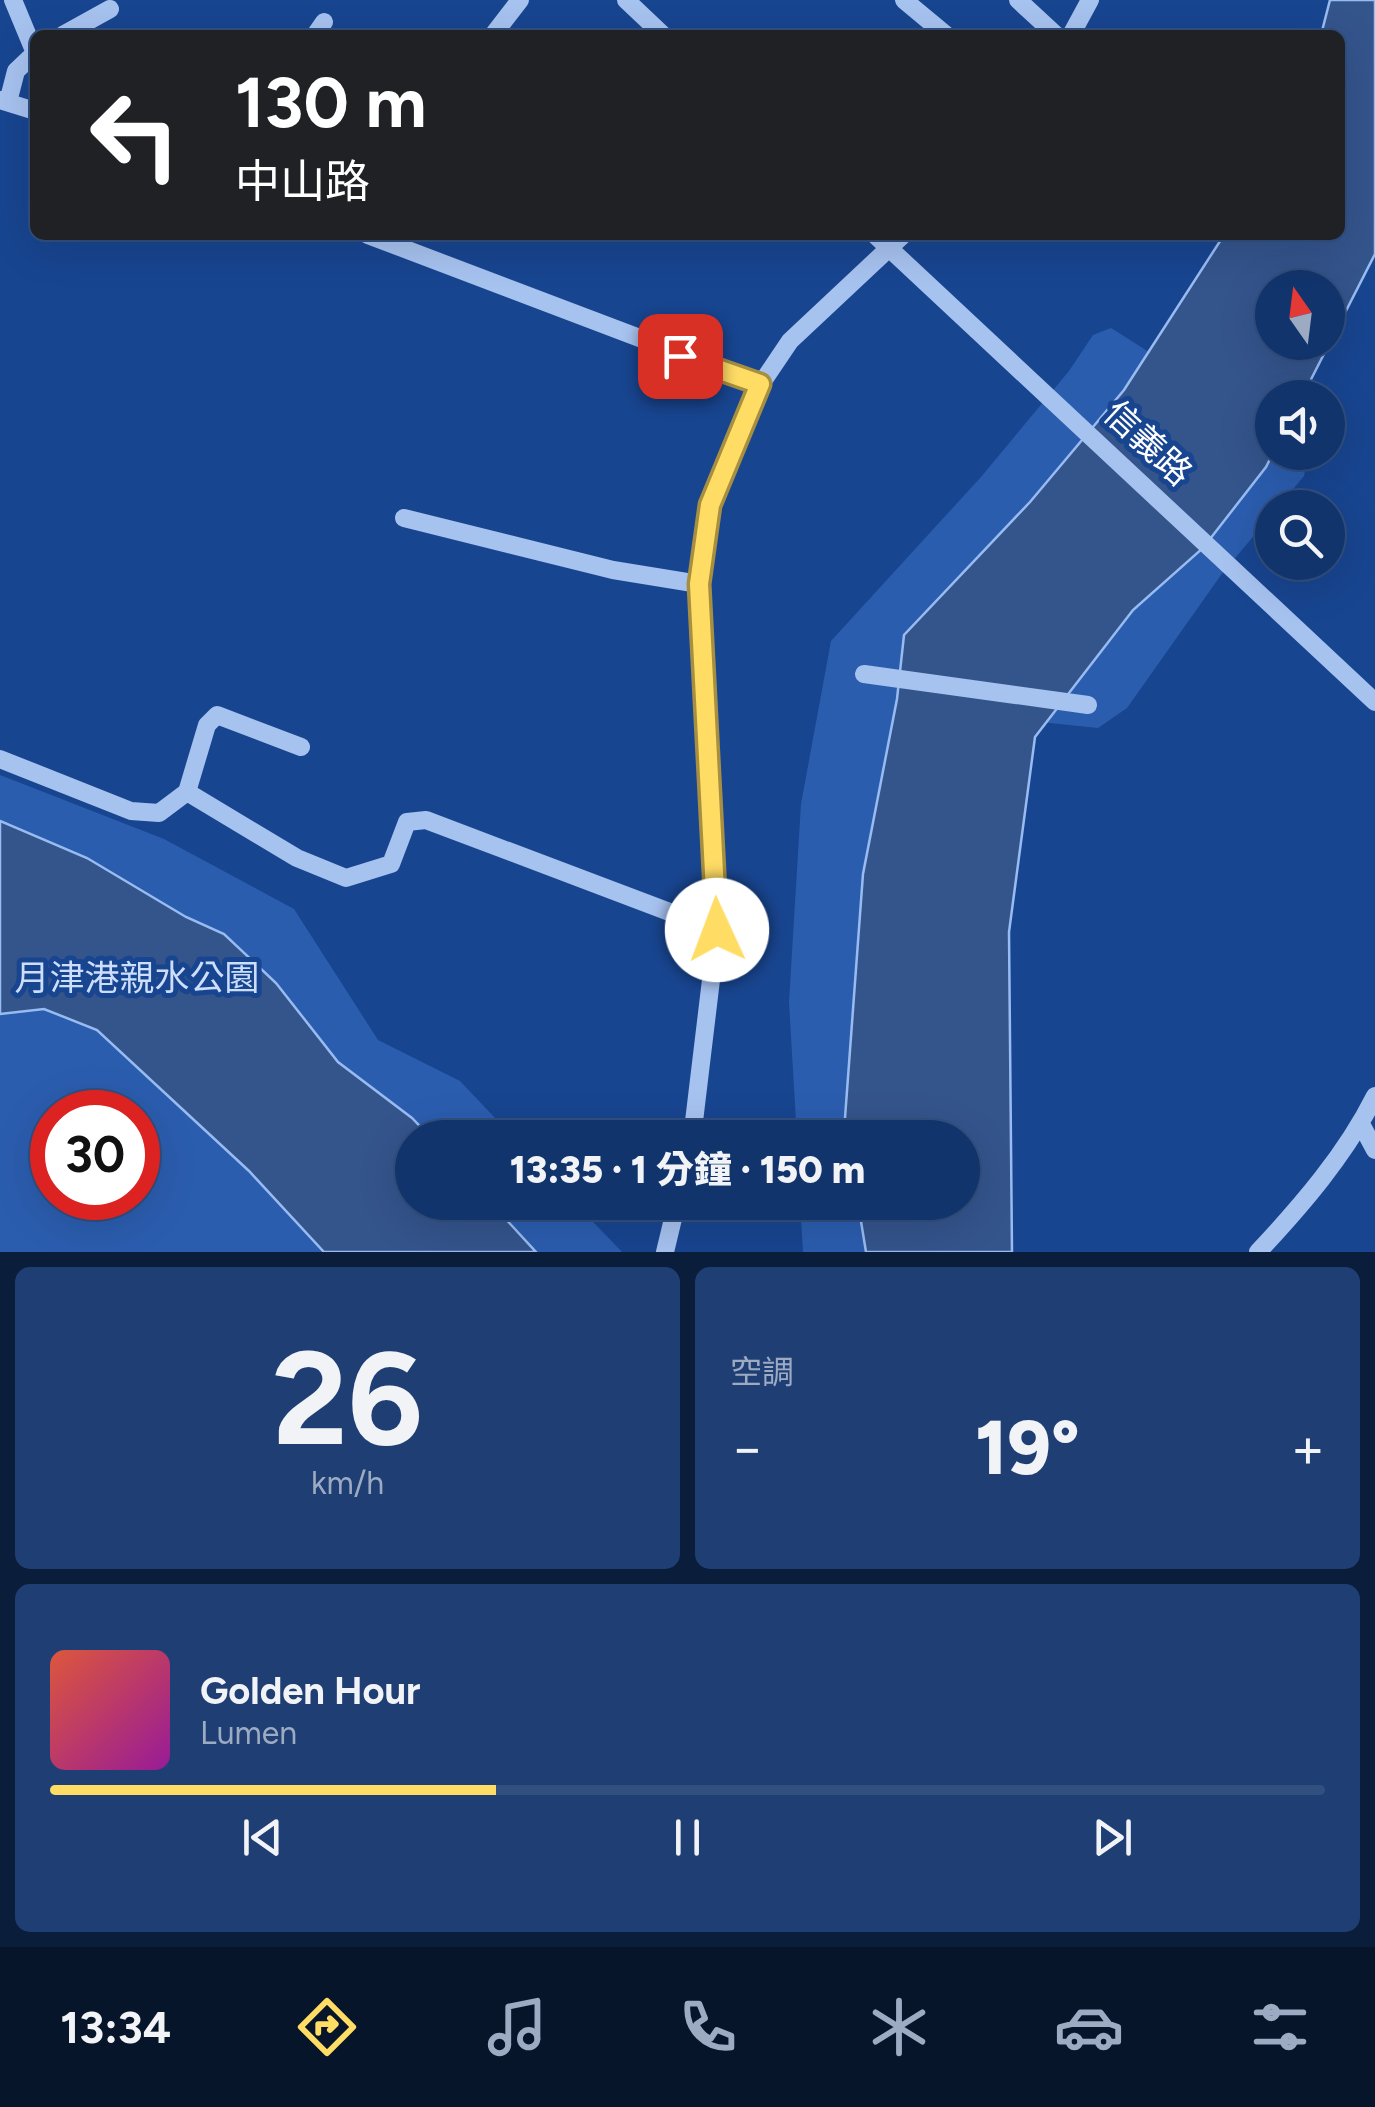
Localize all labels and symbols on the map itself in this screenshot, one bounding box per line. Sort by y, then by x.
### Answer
north arrow [1255,270,1345,360]
pin [638,314,723,399]
street label: 信義路 [1095,392,1201,494]
position arrow [665,878,769,982]
park label: 月津港親水公園 [14,957,260,999]
speed limit sign: 30 [30,1090,160,1220]

